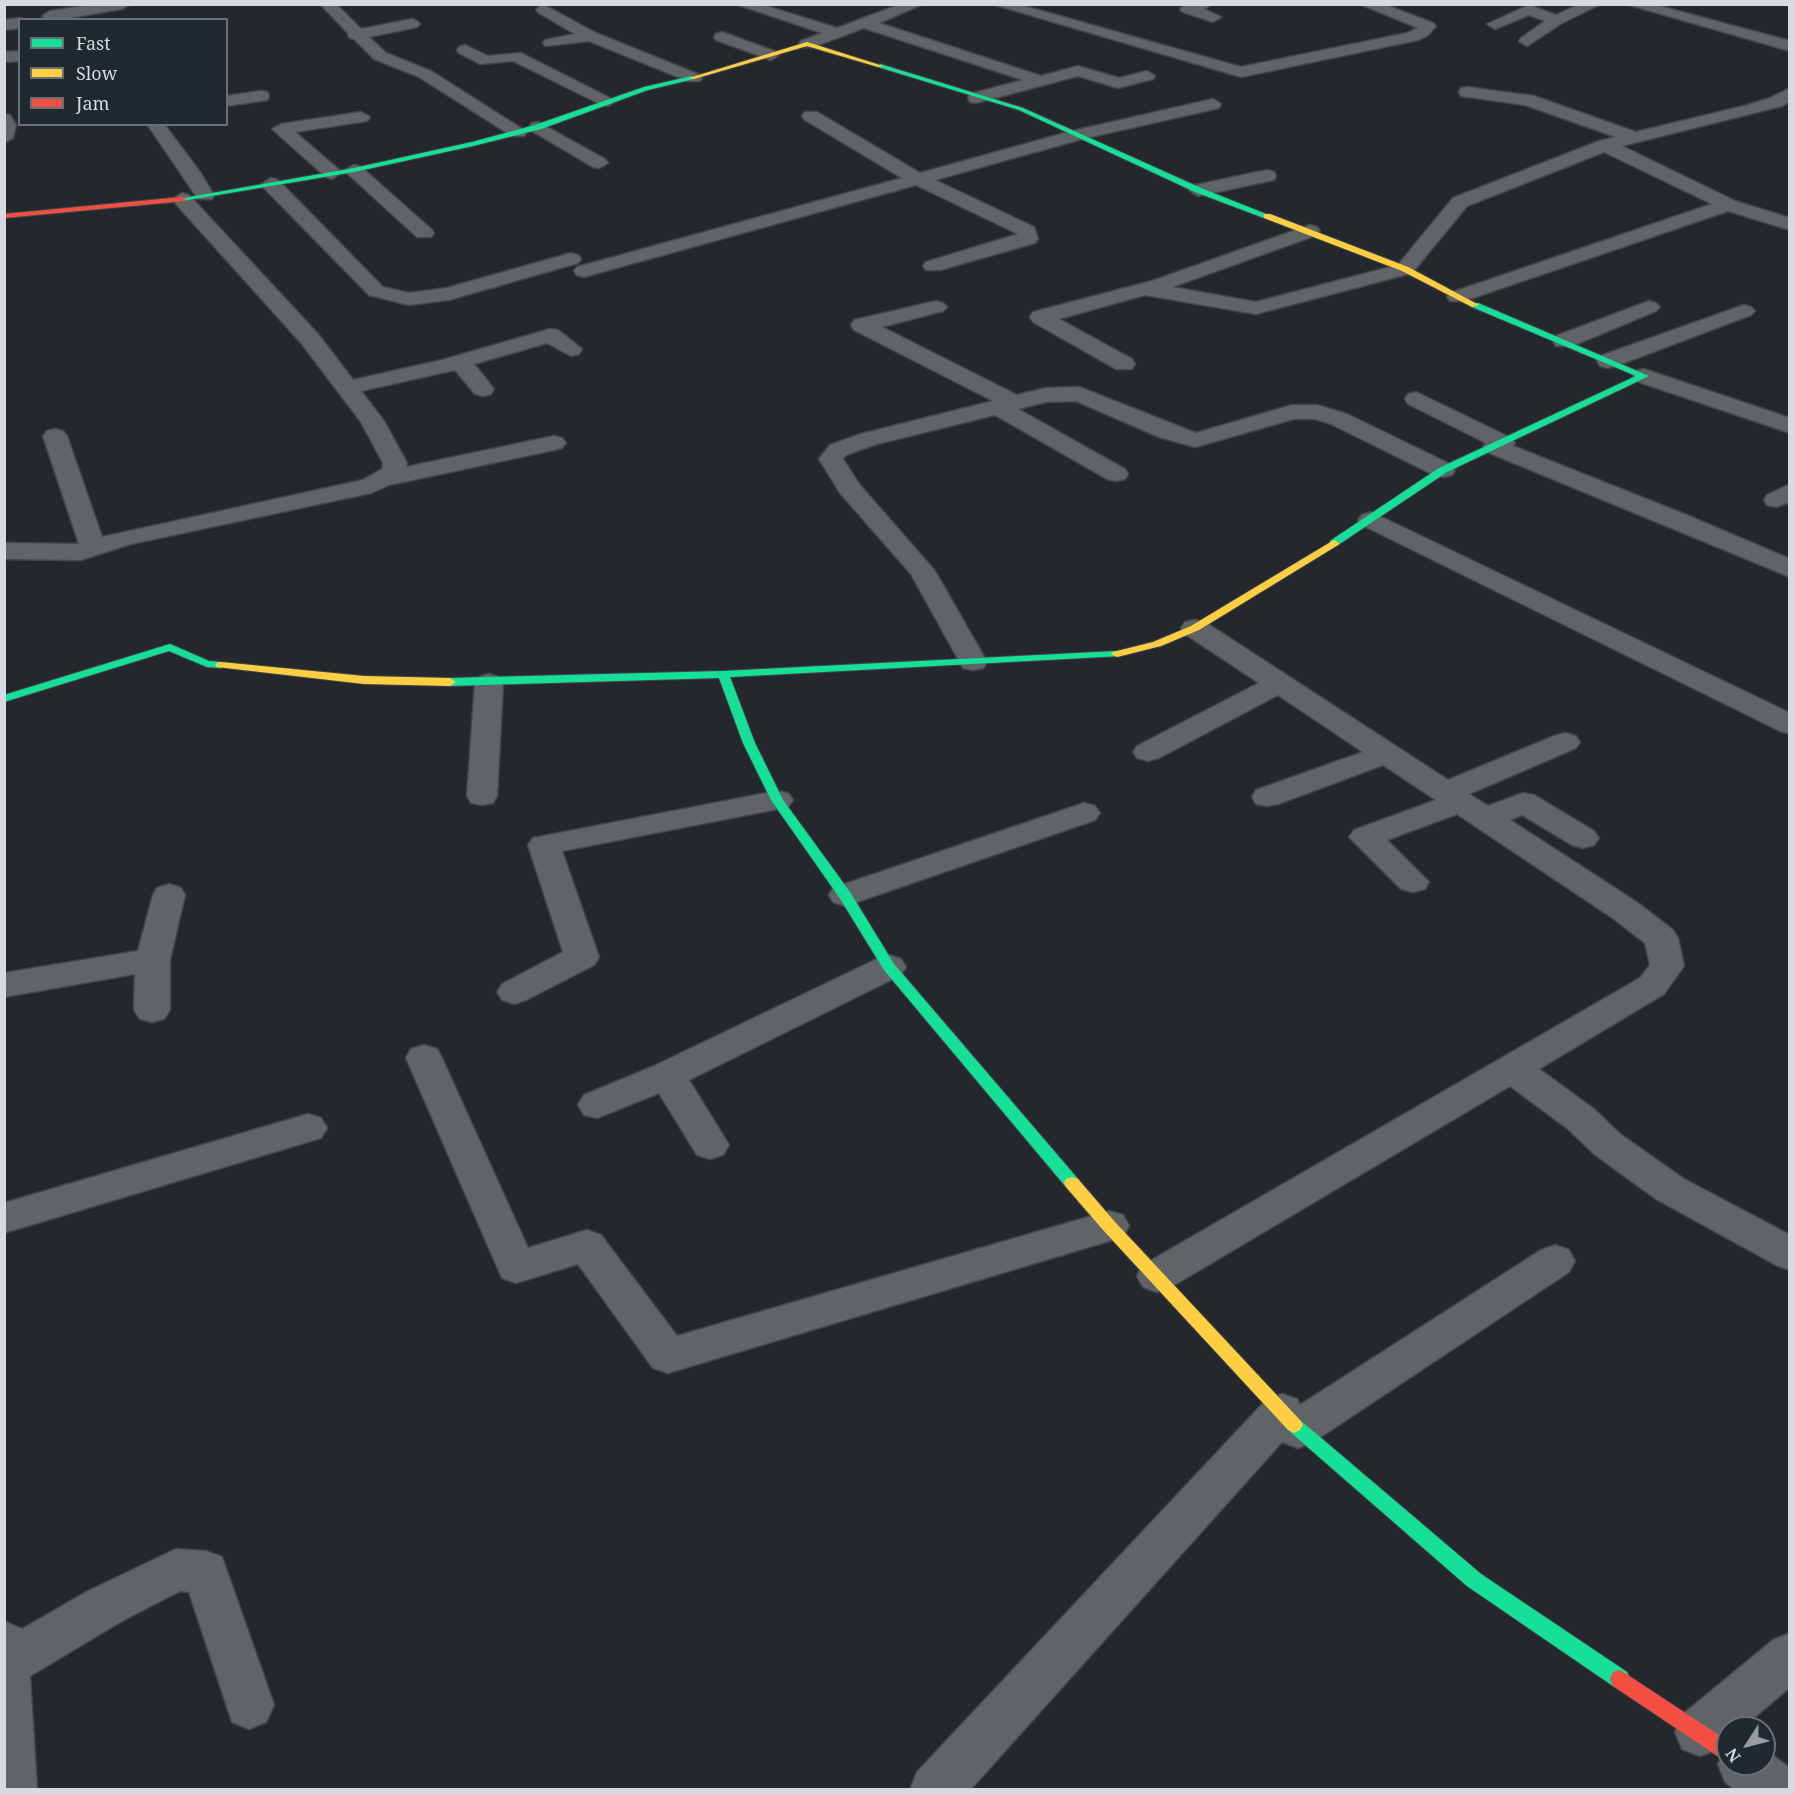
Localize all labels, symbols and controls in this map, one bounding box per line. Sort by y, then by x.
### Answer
legend [18,18,228,126]
text: Fast [76,31,111,55]
text: Slow [76,61,117,85]
text: Jam [76,91,110,115]
north arrow [1716,1716,1776,1776]
text: N [1720,1744,1746,1767]

